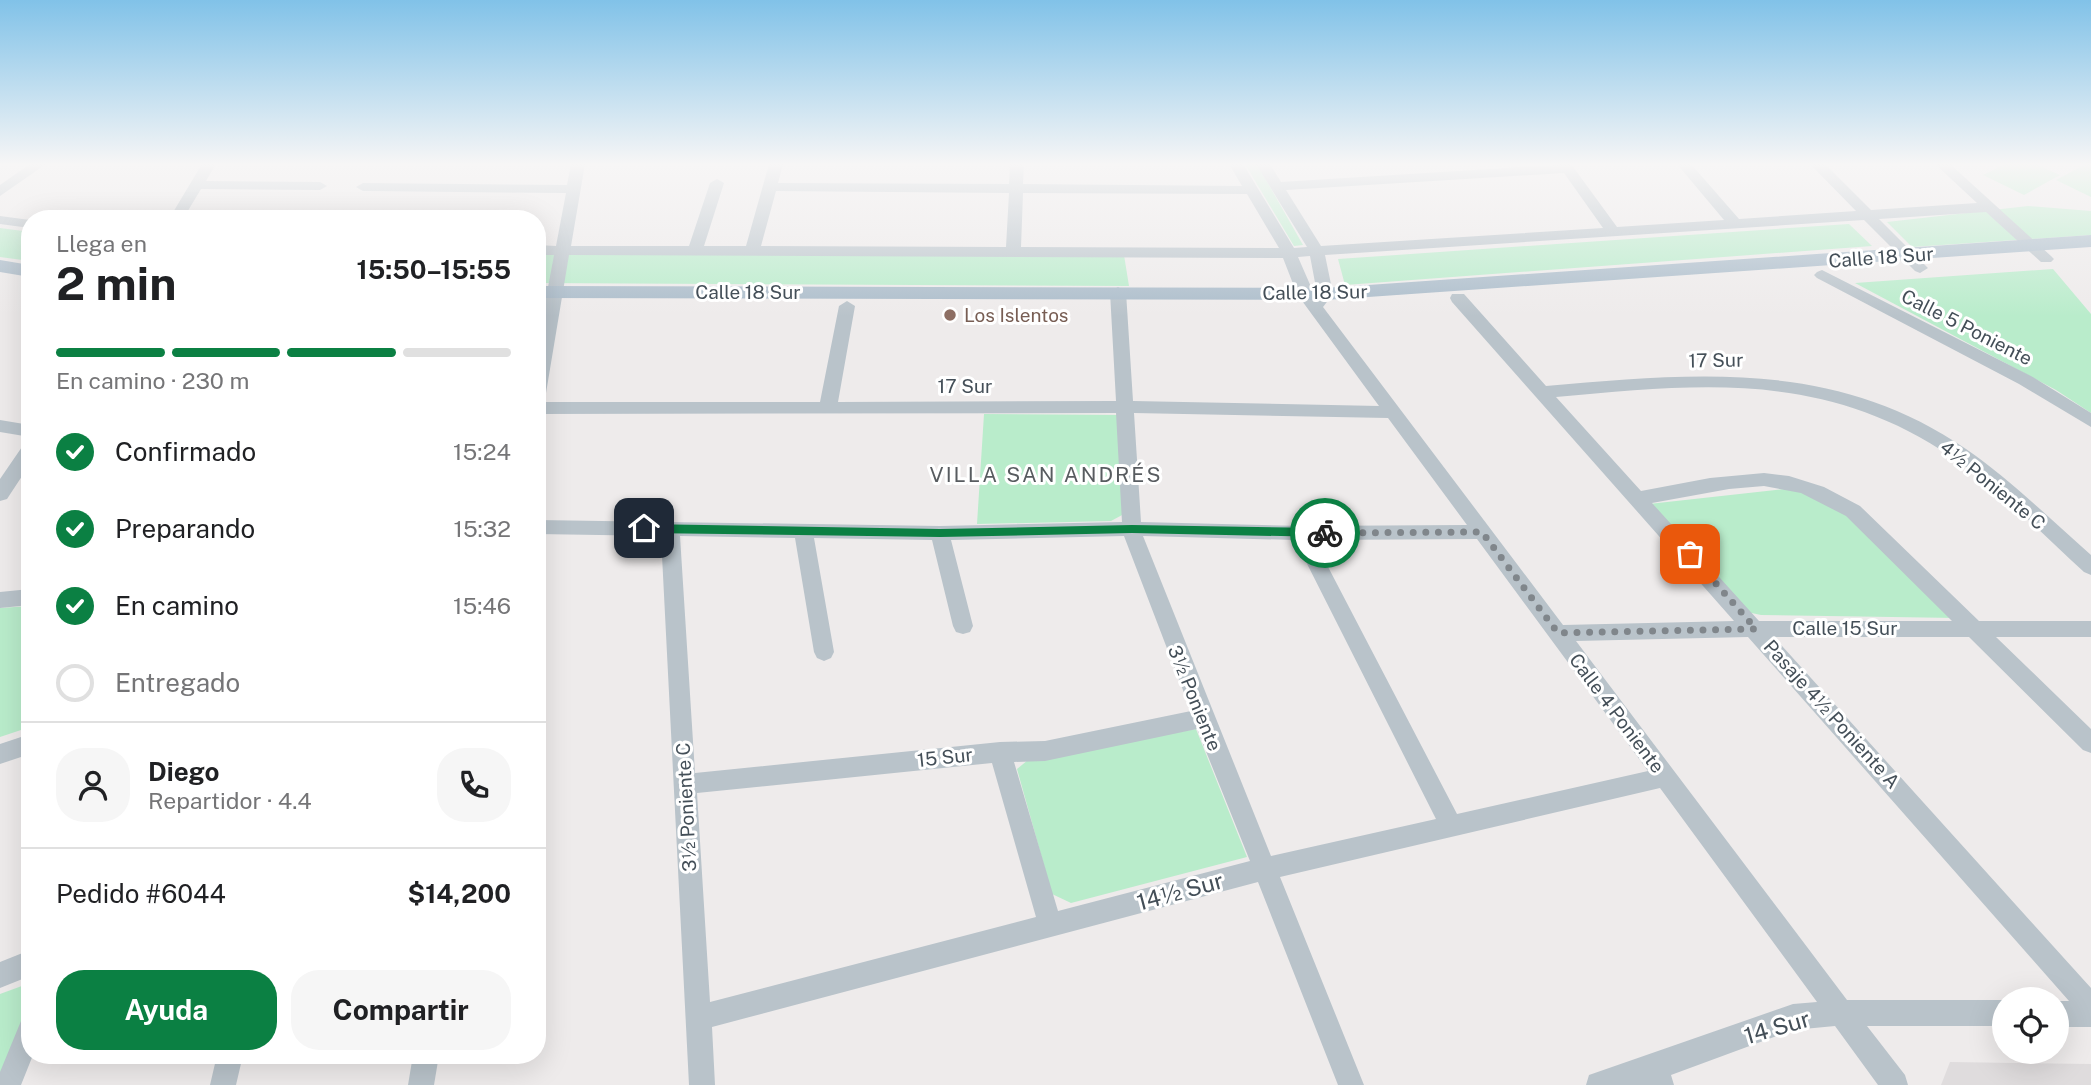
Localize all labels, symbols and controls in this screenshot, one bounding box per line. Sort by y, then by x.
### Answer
text: Llega en [56,230,147,257]
street label: Calle 18 Sur [1828,242,1934,272]
text: 15:50–15:55 [357,254,511,285]
text: 2 min [56,256,176,310]
street label: Calle 18 Sur [1262,280,1368,304]
street label: Calle 18 Sur [695,281,801,303]
street label: Calle 5 Poniente [1898,285,2036,369]
place label: Los Islentos [964,304,1068,326]
marker: Los Islentos [942,307,958,323]
street label: 17 Sur [1688,349,1744,371]
text: En camino · 230 m [56,367,249,394]
street label: 17 Sur [937,375,993,397]
icon: check [56,433,94,471]
text: Confirmado [115,436,256,467]
street label: 4½ Poniente C [1936,436,2050,534]
text: 15:24 [453,438,511,465]
district label: VILLA SAN ANDRÉS [930,462,1162,487]
pin [614,498,674,558]
courier [1290,498,1360,568]
icon: home [625,509,663,547]
icon: check [56,510,94,548]
text: Preparando [115,513,255,544]
icon: bike [1306,514,1344,552]
text: 15:32 [454,515,511,542]
pin [1660,524,1720,584]
icon: bag [1671,535,1709,573]
icon: check [56,587,94,625]
text: En camino [115,590,239,621]
text: 15:46 [453,592,511,619]
street label: Calle 15 Sur [1792,617,1898,639]
street label: Pasaje 4½ Poniente A [1760,635,1904,793]
street label: 3½ Poniente [1164,642,1226,754]
street label: Calle 4 Poniente [1565,649,1669,777]
text: Entregado [115,667,240,698]
street label: 3½ Poniente C [672,742,700,872]
street label: 15 Sur [916,743,974,771]
button: person [56,748,130,822]
button: phone [437,748,511,822]
text: Diego [148,756,219,787]
text: Repartidor · 4.4 [148,787,312,814]
street label: 14½ Sur [1134,867,1226,915]
text: Pedido #6044 [56,878,226,909]
text: $14,200 [407,878,511,909]
button: Ayuda [56,970,277,1050]
button: Compartir [291,970,511,1050]
map controls [1992,987,2069,1064]
button: locate [1992,987,2069,1064]
street label: 14 Sur [1741,1005,1813,1049]

